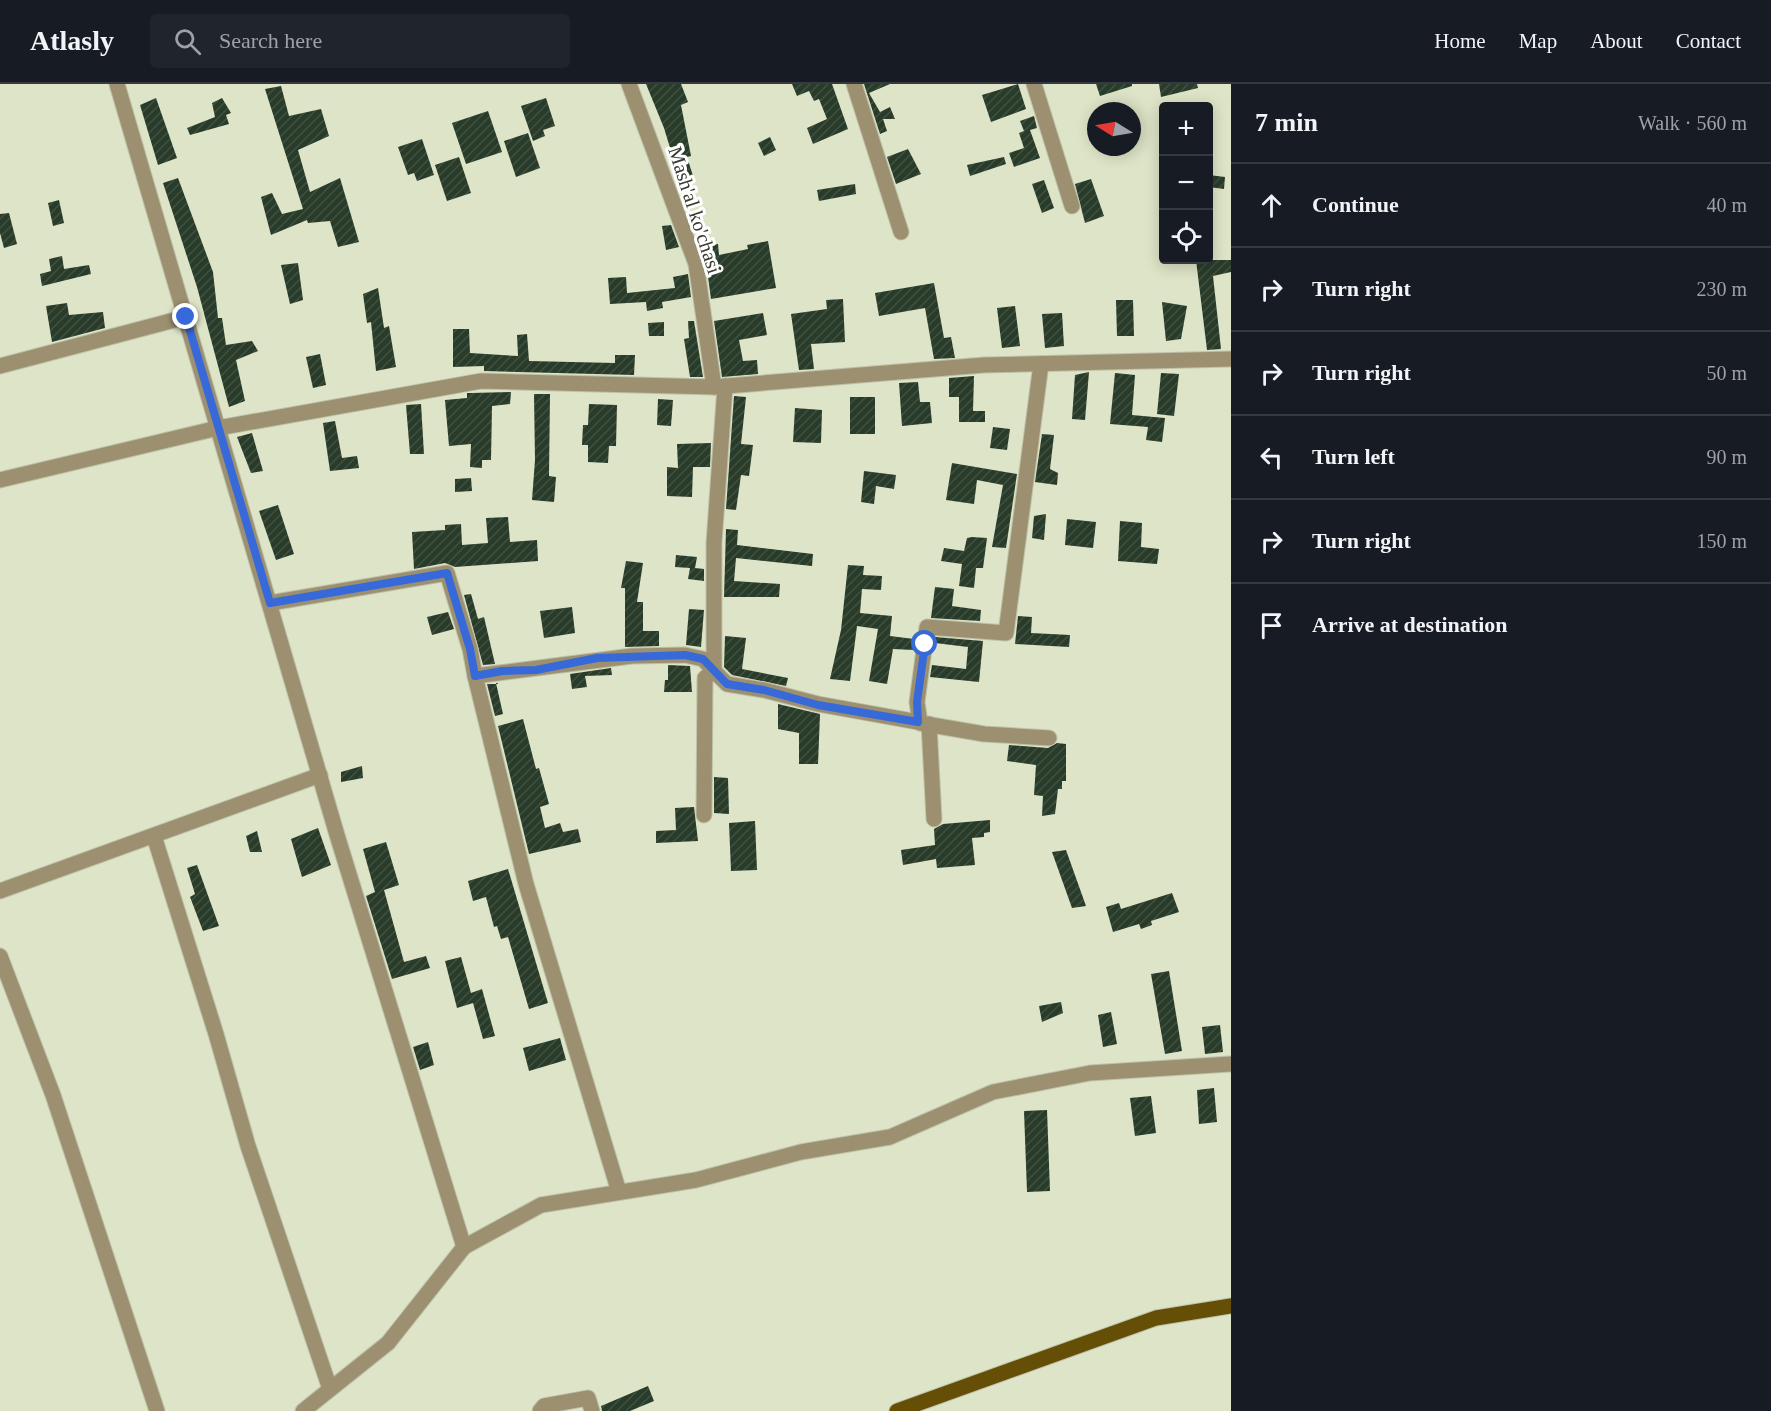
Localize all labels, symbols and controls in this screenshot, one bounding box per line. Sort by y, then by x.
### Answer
search box [150,14,570,68]
text: Atlasly [30,25,114,56]
icon: search [171,25,204,58]
text: Search here [219,28,322,53]
text: Home [1434,29,1486,53]
text: Map [1519,29,1557,53]
text: About [1590,29,1643,53]
text: Contact [1676,29,1741,53]
north arrow [1087,102,1141,156]
map controls [1159,102,1213,264]
button: + [1159,102,1213,156]
text: 7 min [1255,108,1318,137]
text: Walk · 560 m [1638,112,1747,134]
street label: Mash'al ko'chasi [664,144,726,277]
button: − [1159,156,1213,210]
icon: ahead [1255,189,1288,222]
text: Continue [1312,192,1399,217]
text: 40 m [1706,194,1747,216]
button: locate [1159,210,1213,264]
icon: right [1255,273,1288,306]
text: Turn right [1312,276,1411,301]
text: 230 m [1696,278,1747,300]
route end [172,303,198,329]
icon: right [1255,357,1288,390]
text: Turn right [1312,360,1411,385]
text: 50 m [1706,362,1747,384]
icon: left [1255,441,1288,474]
text: Turn left [1312,444,1395,469]
text: 90 m [1706,446,1747,468]
icon: right [1255,525,1288,558]
text: Turn right [1312,528,1411,553]
text: 150 m [1696,530,1747,552]
icon: arrive [1255,609,1288,642]
text: Arrive at destination [1312,612,1508,637]
route start [911,630,937,656]

